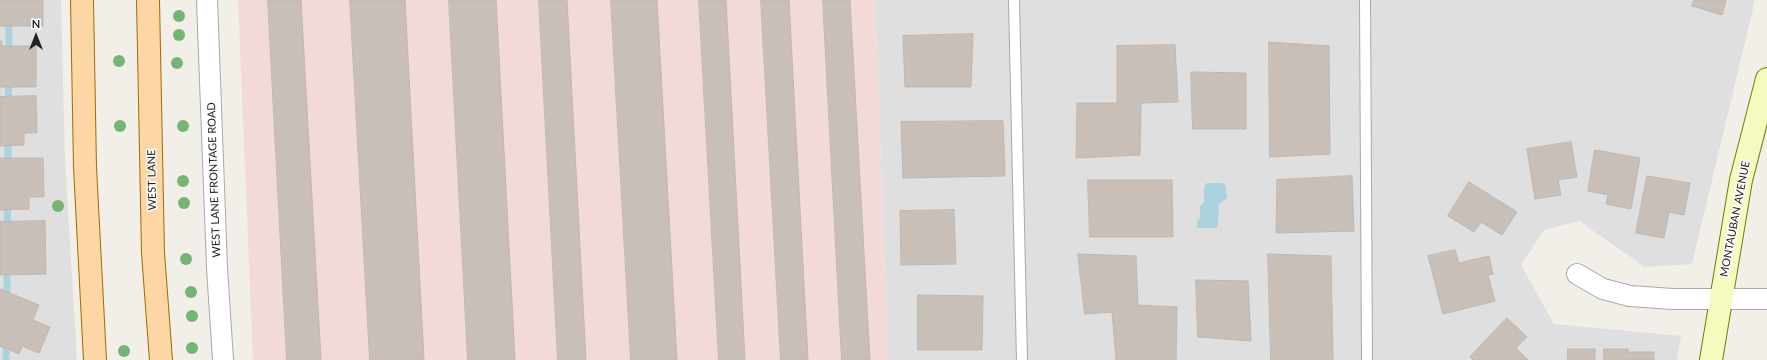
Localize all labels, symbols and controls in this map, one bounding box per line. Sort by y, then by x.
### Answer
north arrow [16,16,56,56]
text: N [32,17,40,30]
street label: WEST LANE FRONTAGE ROAD [205,102,223,258]
street label: WEST LANE [145,149,159,211]
street label: MONTAUBAN AVENUE [1717,160,1753,278]

